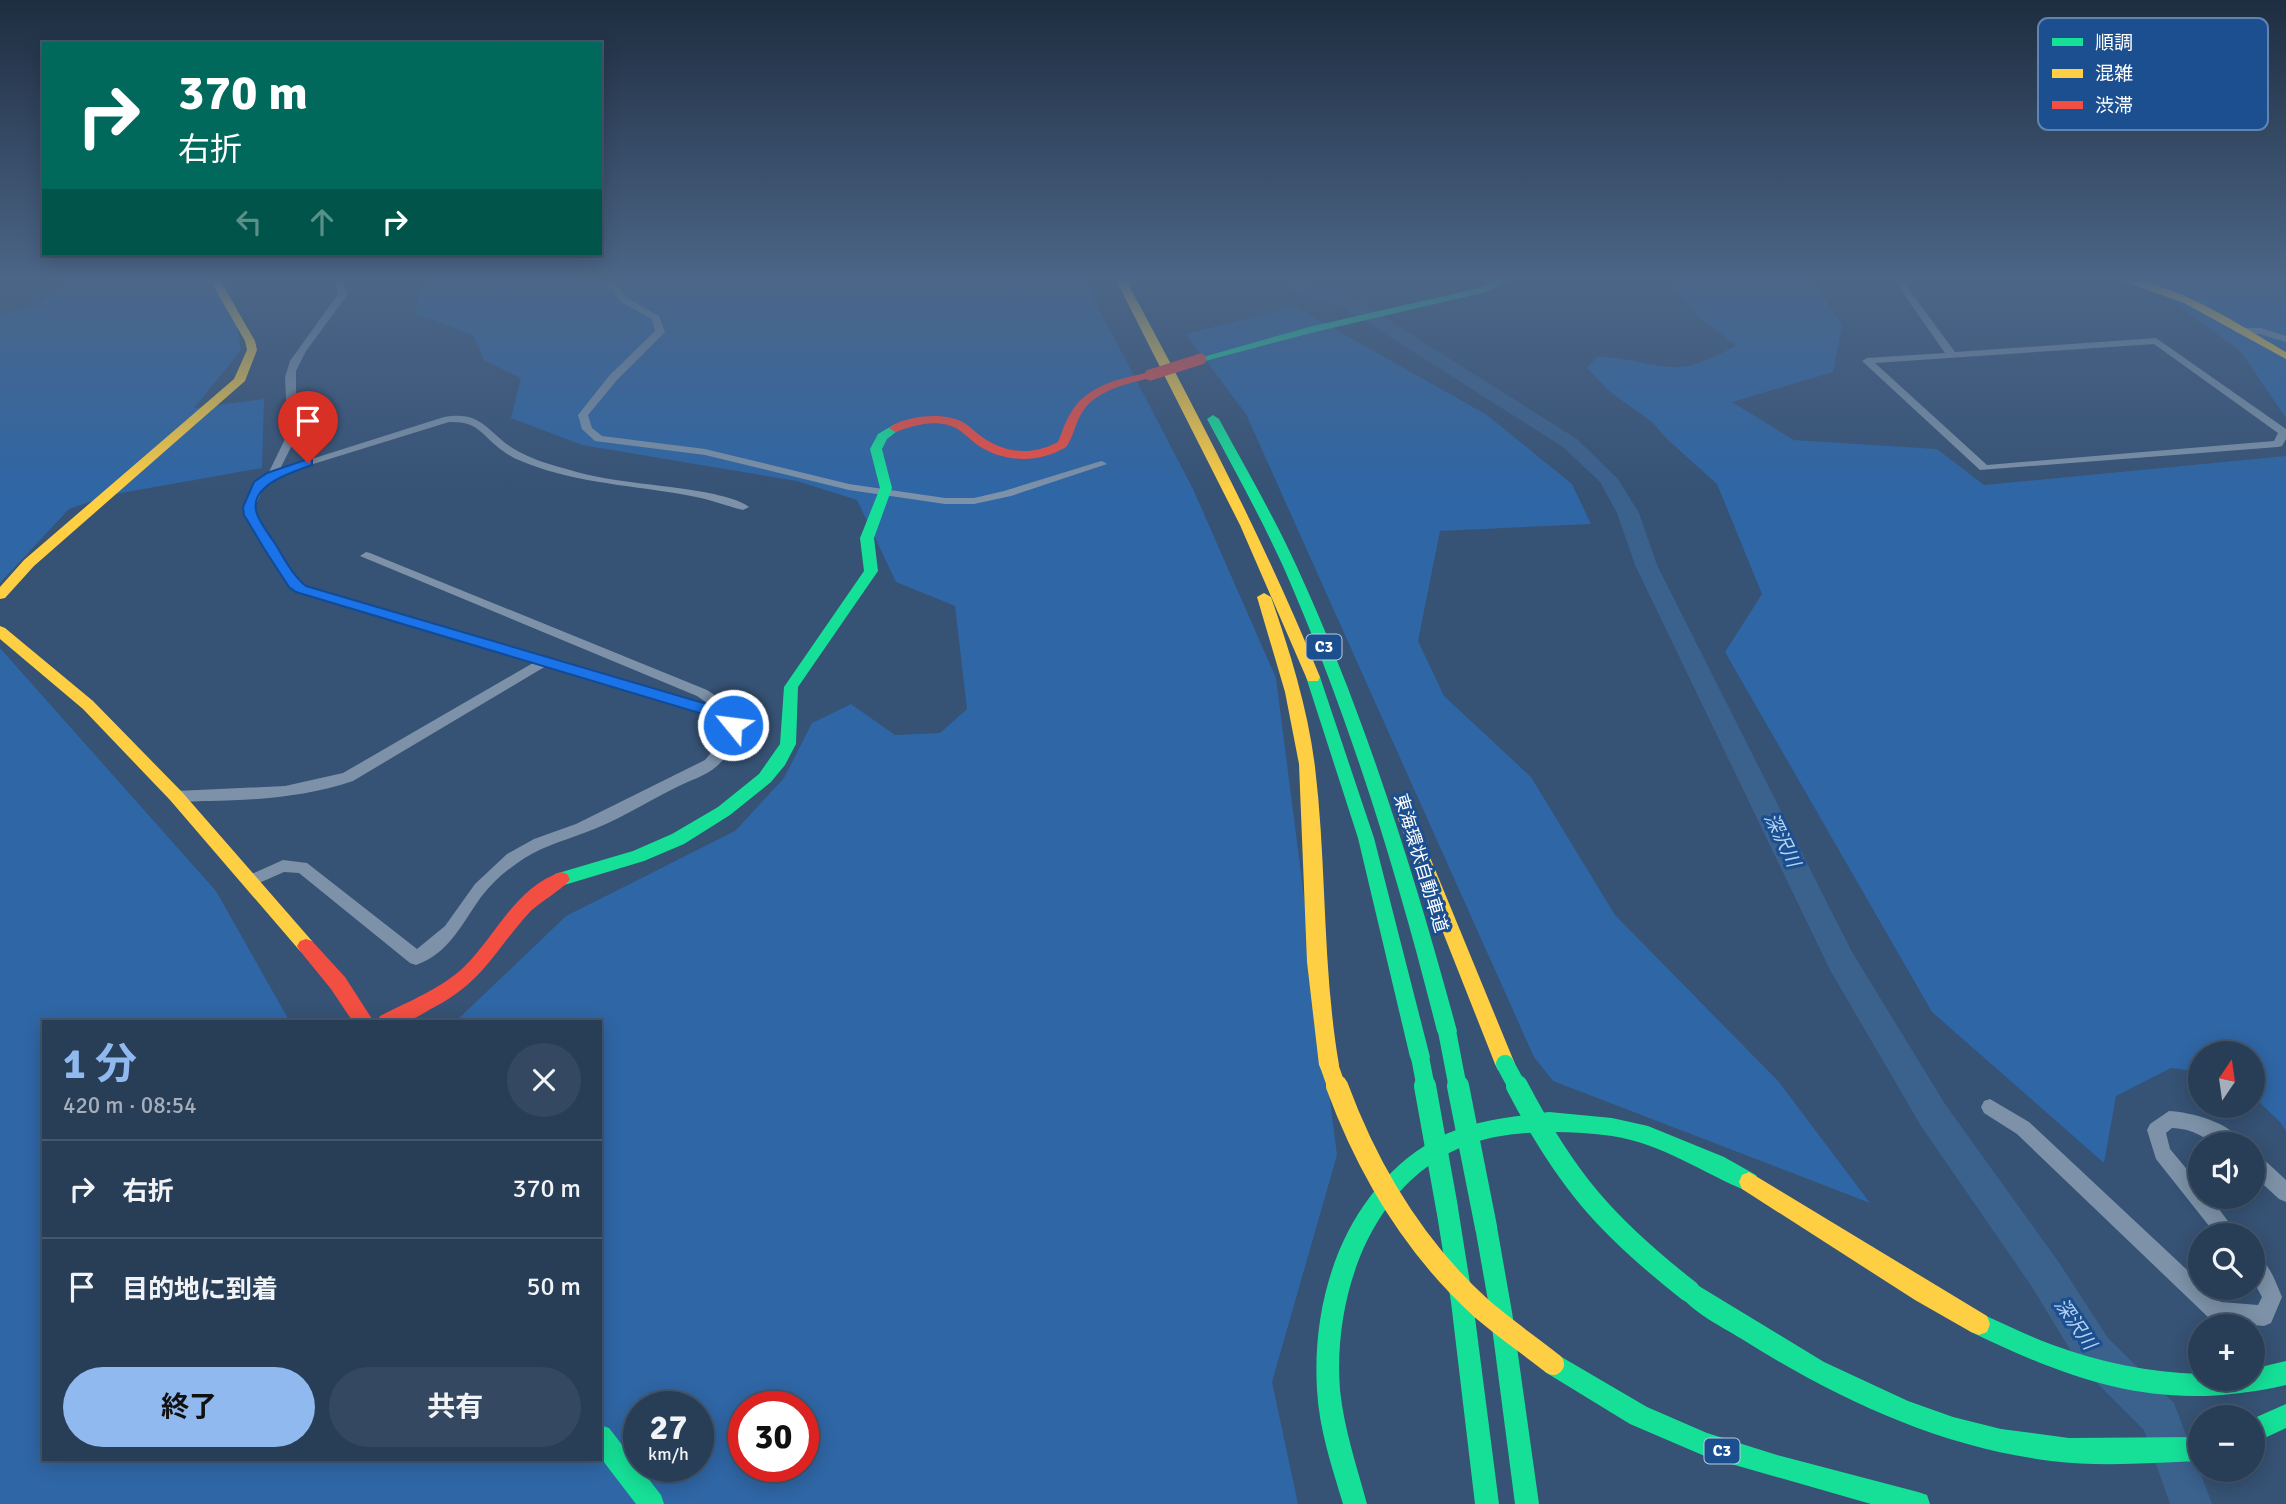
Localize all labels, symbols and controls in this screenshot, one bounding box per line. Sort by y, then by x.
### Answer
legend [2038,18,2268,130]
text: 順調 [2095,31,2133,55]
text: 混雑 [2095,62,2133,86]
text: 370 m [178,63,308,123]
icon: right [63,70,154,161]
text: 渋滞 [2095,94,2133,118]
text: 右折 [178,130,242,169]
icon: left [230,203,268,241]
icon: ahead [303,203,341,241]
icon: right [376,203,414,241]
pin [278,391,338,463]
icon: arrive [289,402,327,440]
road number: C3 [1306,634,1342,660]
position arrow [696,688,770,762]
street label: 東海環状自動車道 [1389,791,1453,935]
water label: 深沢川 [1759,809,1806,873]
text: 1 分 [63,1039,137,1090]
north arrow [2188,1041,2264,1118]
map controls [2188,1041,2265,1482]
button: close [507,1043,581,1117]
text: 420 m · 08:54 [63,1091,197,1120]
button: sound [2188,1132,2265,1209]
icon: right [63,1170,101,1208]
text: 370 m [512,1173,581,1205]
text: 右折 [122,1176,174,1208]
button: search [2188,1223,2265,1300]
icon: arrive [63,1268,101,1306]
text: 50 m [526,1271,581,1303]
text: 目的地に到着 [122,1274,278,1306]
water label: 深沢川 [2049,1294,2102,1356]
button: + [2188,1314,2265,1391]
button: 終了 [63,1367,315,1447]
button: 共有 [329,1367,581,1447]
speed limit sign: 30 [728,1391,819,1482]
button: − [2188,1405,2265,1482]
text: 27 [650,1406,687,1449]
road number: C3 [1704,1438,1740,1464]
text: km/h [648,1443,689,1465]

